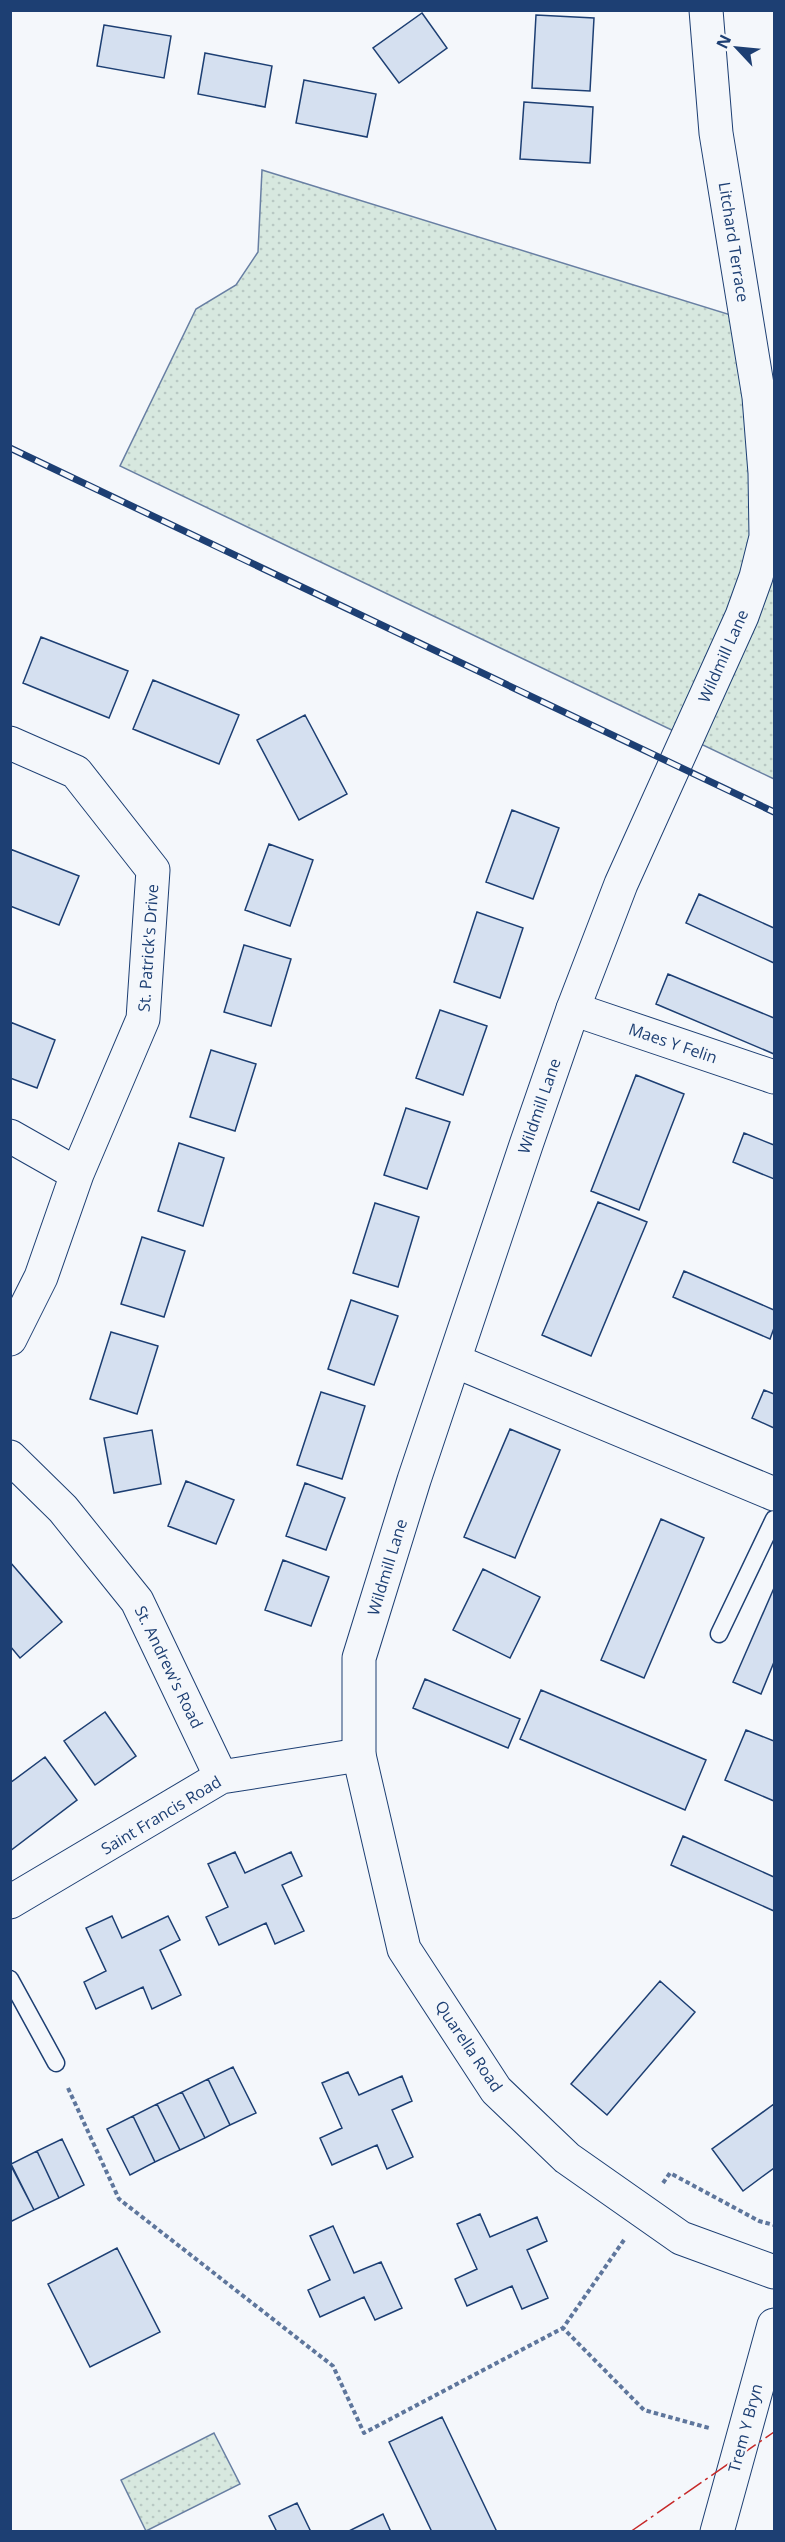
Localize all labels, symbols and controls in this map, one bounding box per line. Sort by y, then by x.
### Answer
north arrow [707,18,767,78]
text: N [711,31,736,52]
street label: Litchard Terrace [714,180,754,304]
street label: Wildmill Lane [693,606,753,706]
street label: St. Patrick's Drive [133,883,163,1013]
street label: Maes Y Felin [626,1018,720,1068]
street label: Wildmill Lane [512,1055,566,1157]
street label: Wildmill Lane [362,1516,412,1618]
street label: St. Andrew's Road [130,1602,208,1732]
street label: Saint Francis Road [97,1770,225,1860]
street label: Quarella Road [430,1996,508,2096]
street label: Trem Y Bryn [723,2381,767,2475]

